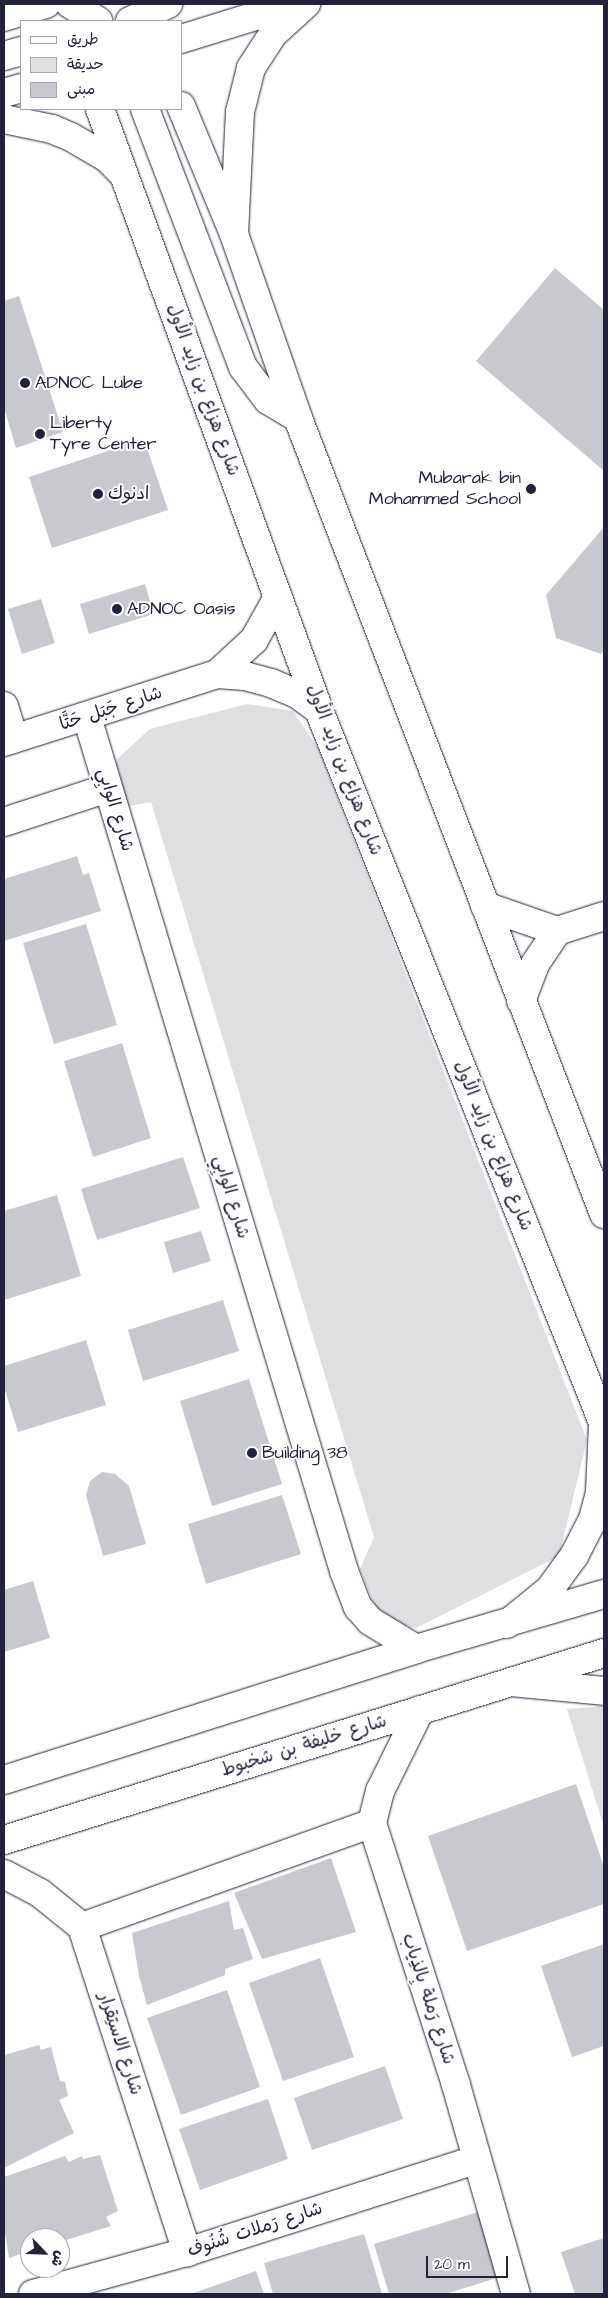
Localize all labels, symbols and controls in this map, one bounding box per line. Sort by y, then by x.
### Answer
legend [20,20,182,110]
text: طريق [67,29,99,50]
text: حديقة [67,54,104,75]
text: مبنى [67,79,95,100]
street label: شارع هزاع بن زايد الأول [162,301,244,479]
place label: ADNOC Lube [35,372,143,394]
marker: ADNOC Lube [19,377,31,389]
place label: Liberty Tyre Center [50,413,156,456]
marker: Liberty Tyre Center [34,428,46,440]
place label: Mubarak bin Mohammed School [369,468,521,510]
place label: ادنوك [108,483,150,505]
marker: Mubarak bin Mohammed School [525,483,537,495]
marker: ادنوك [92,488,104,500]
place label: ADNOC Oasis [127,598,236,620]
marker: ADNOC Oasis [111,603,123,615]
street label: شارع هزاع بن زايد الأول [301,681,387,859]
street label: شارع جَبَل حَتَّا [57,682,165,736]
street label: شارع الوابِي [92,766,138,854]
street label: شارع هزاع بن زايد الأول [449,1058,537,1234]
street label: شارع الوابِي [208,1153,254,1241]
place label: Building 38 [262,1442,348,1464]
marker: Building 38 [246,1447,258,1459]
street label: شارع خليفة بن شخبوط [218,1710,390,1782]
street label: شارع رَملة بِالذِياب [397,1931,459,2067]
street label: شارع الاستِقرار [93,1990,147,2098]
street label: شارع رَملات شُنُوف [185,2198,325,2262]
north arrow [20,2228,70,2278]
scale bar [428,2246,510,2278]
text: ش [46,2248,70,2270]
text: 20 m [434,2254,470,2275]

